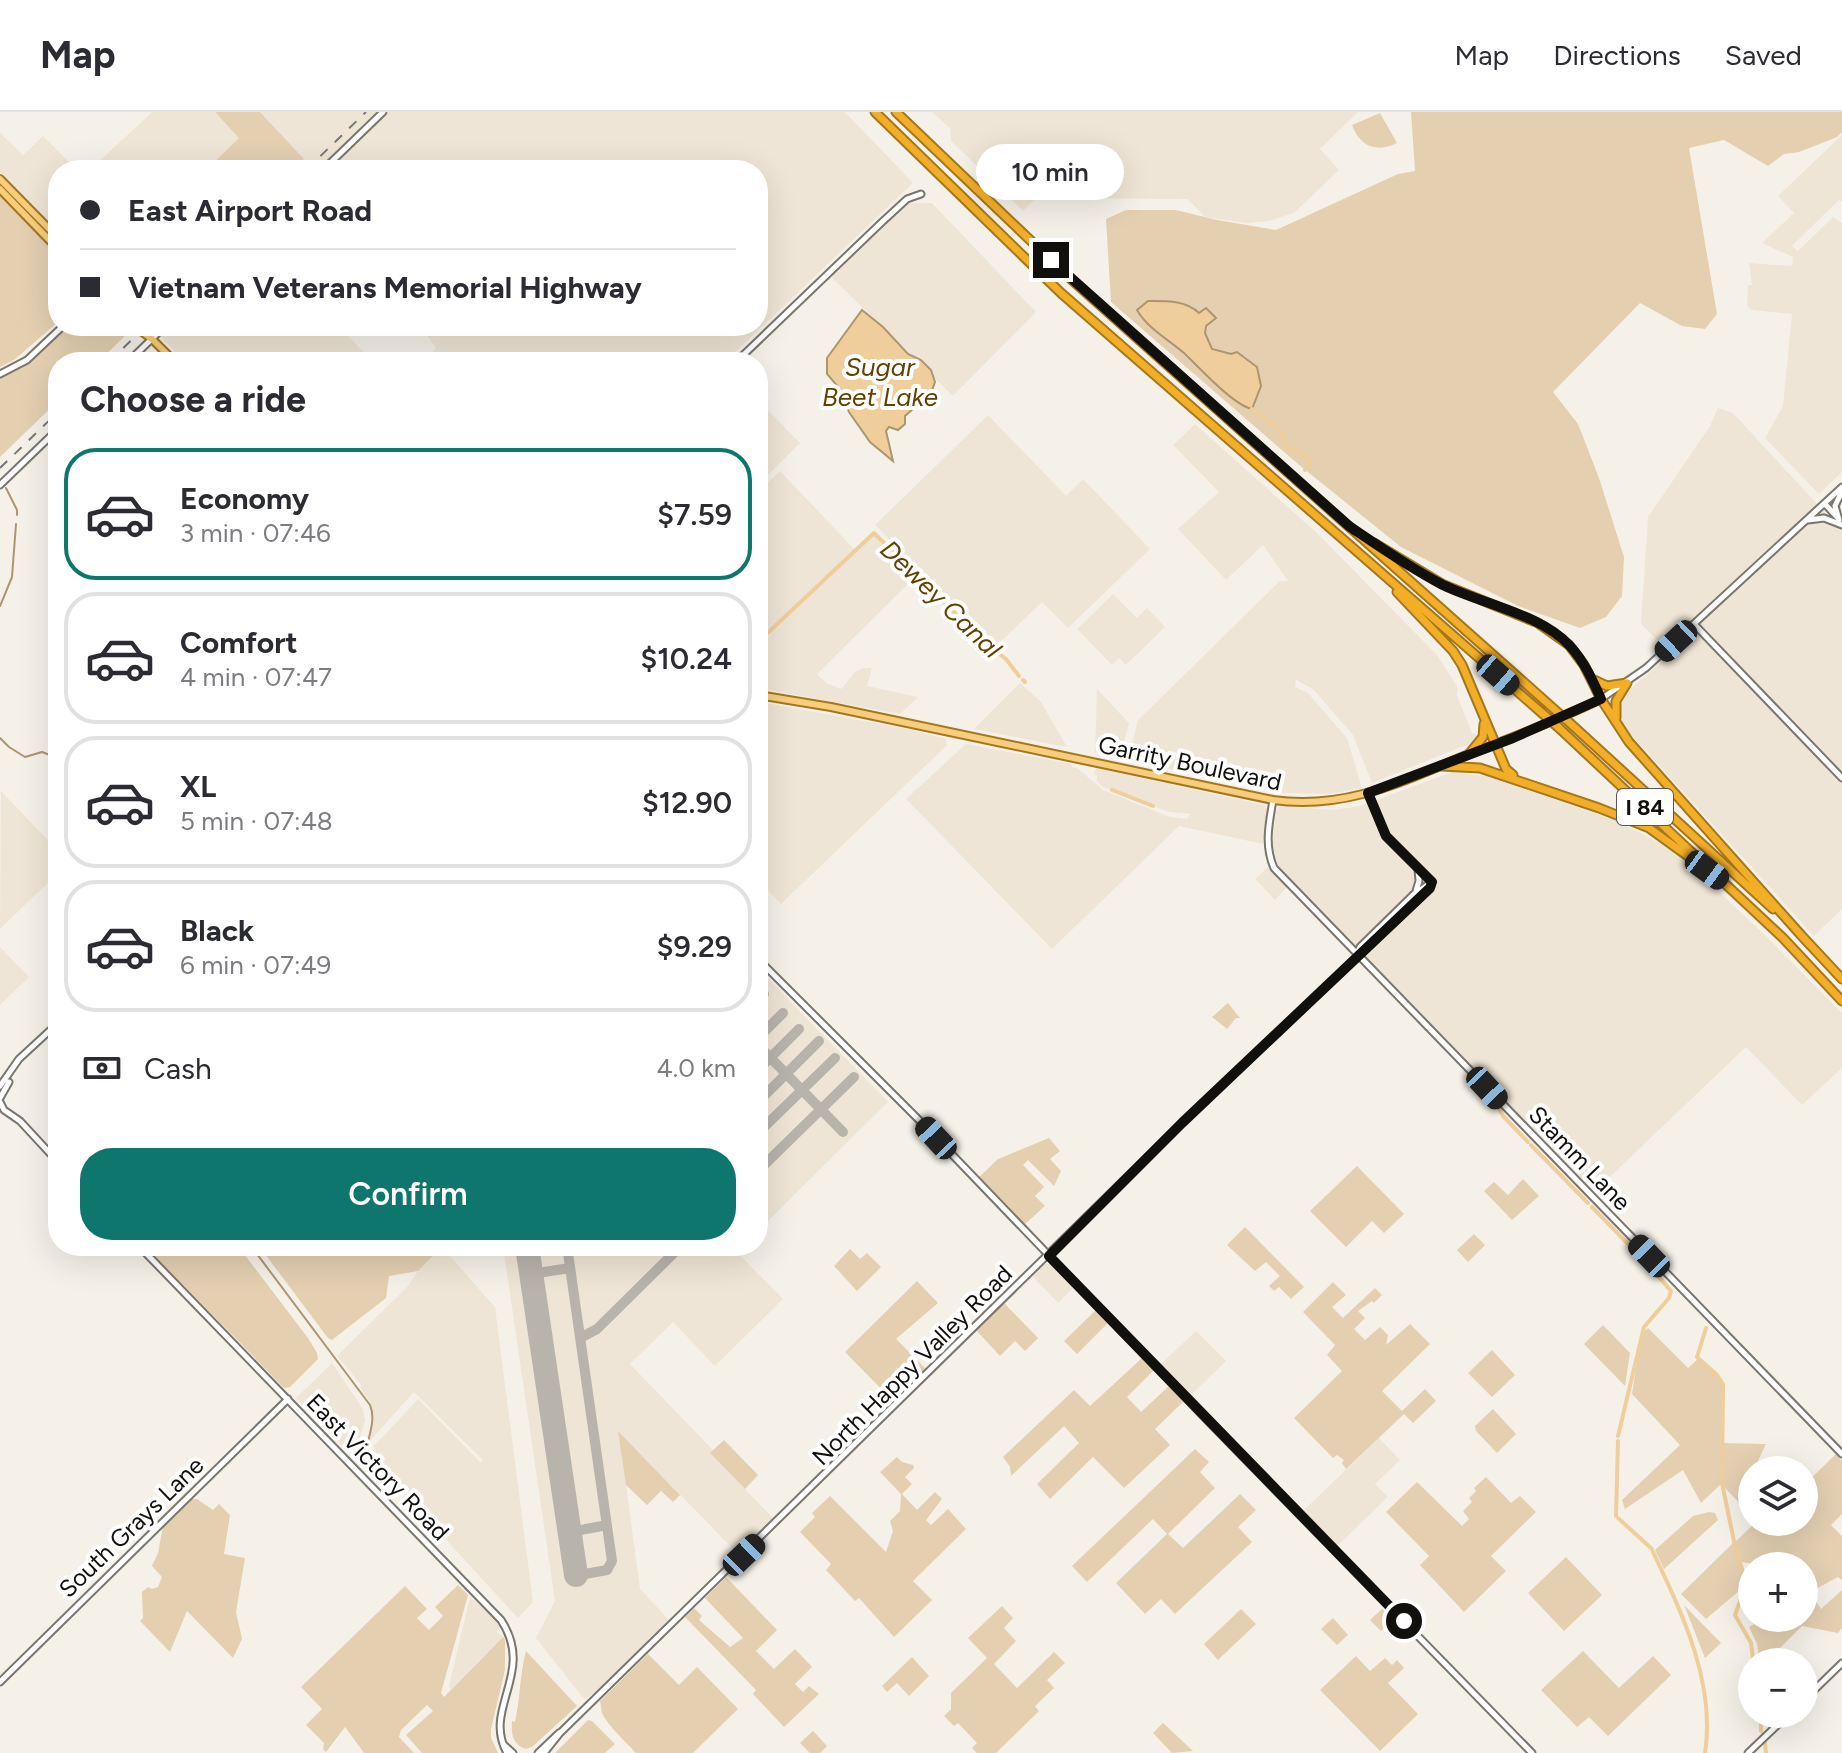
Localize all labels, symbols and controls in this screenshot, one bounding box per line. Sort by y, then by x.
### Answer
text: Map [40,32,116,78]
text: Map [1455,38,1509,72]
text: Directions [1553,38,1681,72]
text: Saved [1725,38,1802,72]
callout: 10 min [977,144,1125,200]
text: 10 min [1011,156,1089,188]
text: East Airport Road [128,192,372,229]
route end [1033,242,1069,278]
text: Vietnam Veterans Memorial Highway [128,269,642,306]
water label: Sugar Beet Lake [822,351,938,413]
text: Choose a ride [80,378,306,421]
icon: car [84,478,156,550]
text: Economy [180,480,309,517]
text: $7.59 [657,496,732,533]
text: 3 min · 07:46 [180,517,331,549]
water label: Dewey Canal [874,533,1008,665]
car [1650,616,1702,666]
icon: car [84,622,156,694]
text: Comfort [180,624,298,661]
text: $10.24 [640,640,732,677]
car [1472,650,1524,700]
text: 4 min · 07:47 [180,661,332,693]
street label: Garrity Boulevard [1096,729,1284,797]
icon: car [84,766,156,838]
text: XL [180,768,216,805]
text: $12.90 [642,784,732,821]
road number: I 84 [1617,789,1673,825]
text: 5 min · 07:48 [180,805,333,837]
car [1681,846,1733,894]
icon: car [84,910,156,982]
text: Black [180,912,254,949]
text: $9.29 [657,928,732,965]
text: 6 min · 07:49 [180,949,331,981]
icon: cash [80,1046,124,1090]
text: Cash [144,1050,212,1087]
text: 4.0 km [657,1052,736,1084]
car [1462,1062,1512,1114]
street label: Stamm Lane [1523,1100,1637,1216]
car [911,1112,961,1164]
button: Confirm [80,1148,736,1240]
car [1624,1230,1674,1282]
street label: North Happy Valley Road [806,1259,1018,1471]
street label: East Victory Road [301,1388,455,1546]
street label: South Grays Lane [53,1451,209,1603]
map controls [1738,1456,1818,1728]
button: layers [1738,1456,1818,1536]
car [718,1530,770,1580]
button: + [1738,1552,1818,1632]
route start [1386,1603,1422,1639]
button: − [1738,1648,1818,1728]

